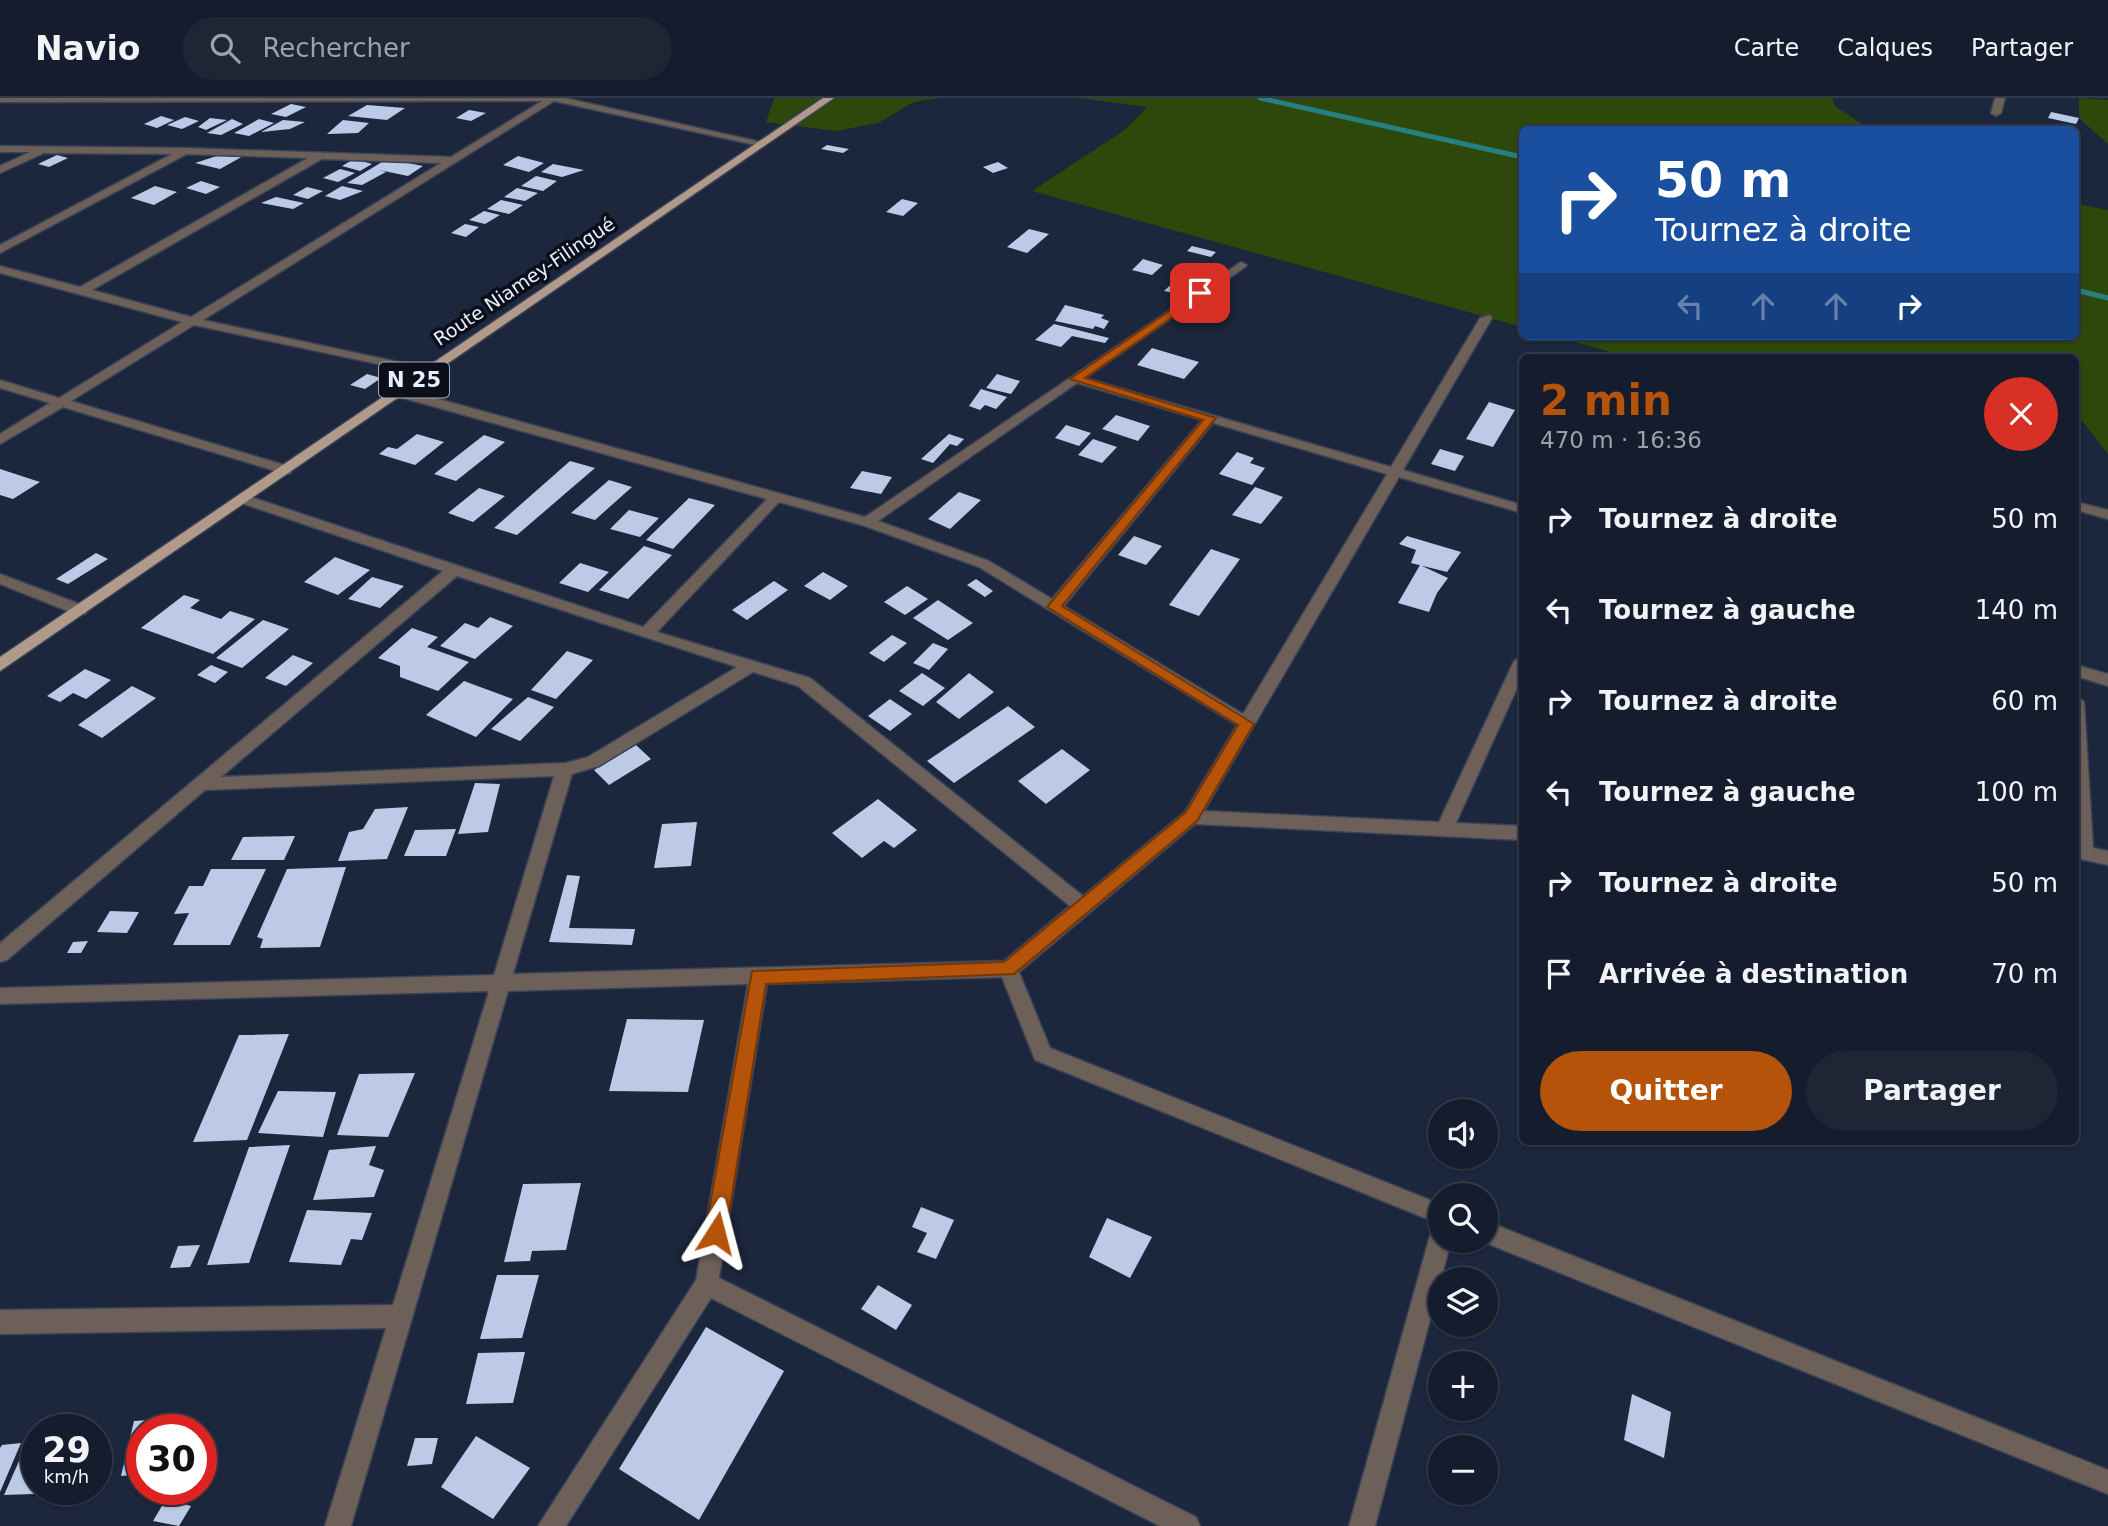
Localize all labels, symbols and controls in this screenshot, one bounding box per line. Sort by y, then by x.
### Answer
search box [182,17,672,80]
text: Navio [35,29,140,68]
icon: search [206,29,244,67]
text: Rechercher [262,33,410,63]
text: Carte [1734,34,1799,62]
text: Calques [1837,34,1933,62]
text: Partager [1971,34,2073,62]
text: 50 m [1655,152,1791,209]
icon: right [1540,154,1631,245]
text: Tournez à droite [1655,211,1912,249]
street label: Route Niamey-Filingué [429,212,619,350]
pin [1170,263,1230,323]
icon: arrive [1181,274,1219,312]
icon: left [1671,287,1709,325]
icon: ahead [1744,287,1782,325]
icon: ahead [1817,287,1855,325]
icon: right [1890,287,1928,325]
road number: N 25 [379,362,449,398]
text: 2 min [1540,376,1672,425]
button: close [1984,377,2058,451]
text: 470 m · 16:36 [1540,427,1702,453]
icon: right [1540,500,1578,538]
text: Tournez à droite [1599,504,1838,534]
text: 50 m [1991,504,2058,534]
icon: left [1540,591,1578,629]
text: Tournez à gauche [1599,595,1856,625]
text: 140 m [1975,595,2058,625]
icon: right [1540,682,1578,720]
text: Tournez à droite [1599,686,1838,716]
text: 60 m [1991,686,2058,716]
icon: left [1540,773,1578,811]
text: Tournez à gauche [1599,777,1856,807]
text: 100 m [1975,777,2058,807]
icon: right [1540,864,1578,902]
text: Tournez à droite [1599,868,1838,898]
text: 50 m [1991,868,2058,898]
icon: arrive [1540,955,1578,993]
text: Arrivée à destination [1599,959,1908,989]
text: 70 m [1991,959,2058,989]
button: Quitter [1540,1051,1792,1131]
button: Partager [1806,1051,2058,1131]
map controls [1428,1099,1498,1505]
button: sound [1428,1099,1498,1169]
button: search [1428,1183,1498,1253]
position arrow [679,1196,753,1270]
button: layers [1428,1267,1498,1337]
button: + [1428,1351,1498,1421]
speed limit sign: 30 [126,1414,217,1505]
text: 29 [42,1430,91,1470]
button: − [1428,1435,1498,1505]
text: km/h [44,1466,89,1487]

